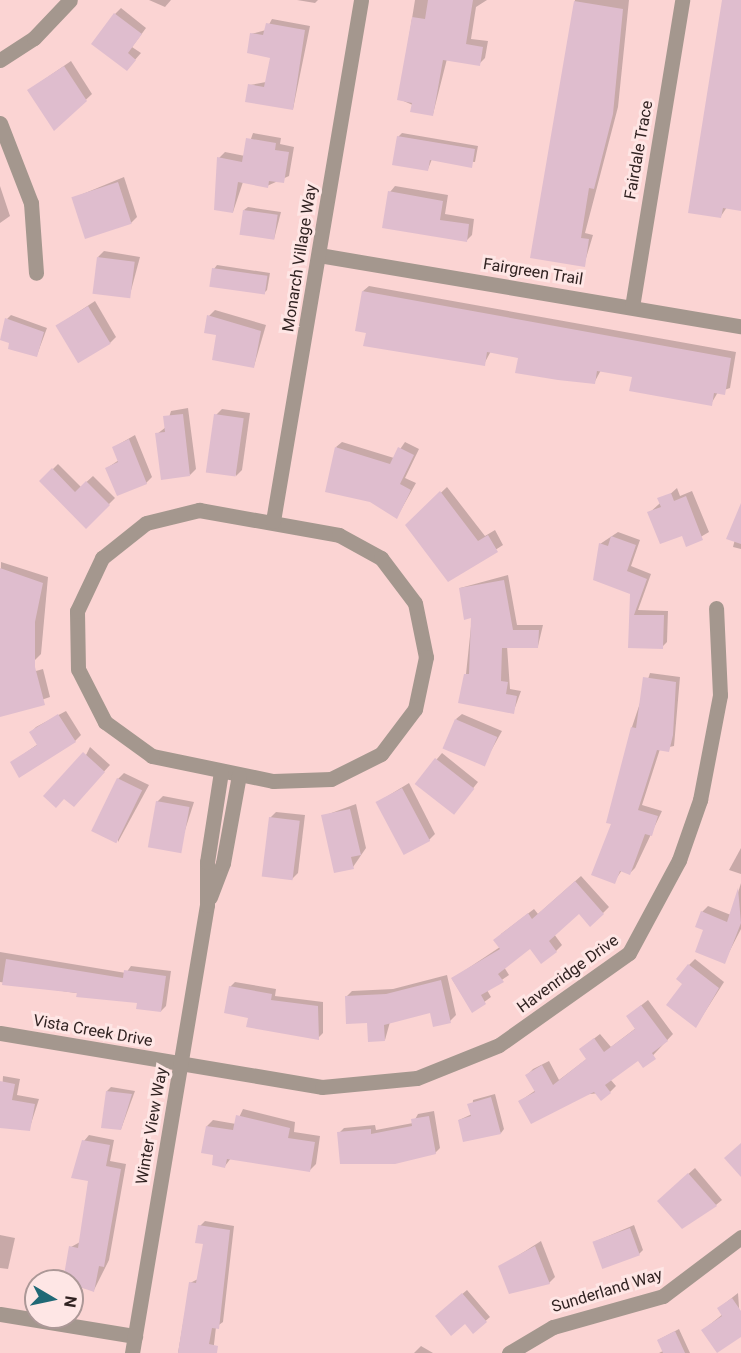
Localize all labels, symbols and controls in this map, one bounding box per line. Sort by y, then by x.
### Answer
street label: Fairdale Trace [621,99,657,201]
street label: Monarch Village Way [279,183,321,333]
street label: Fairgreen Trail [482,255,584,289]
street label: Havenridge Drive [514,931,622,1017]
street label: Vista Creek Drive [32,1011,154,1051]
street label: Winter View Way [132,1066,172,1186]
street label: Sunderland Way [549,1265,665,1317]
north arrow [24,1269,84,1329]
text: N [60,1295,81,1309]

